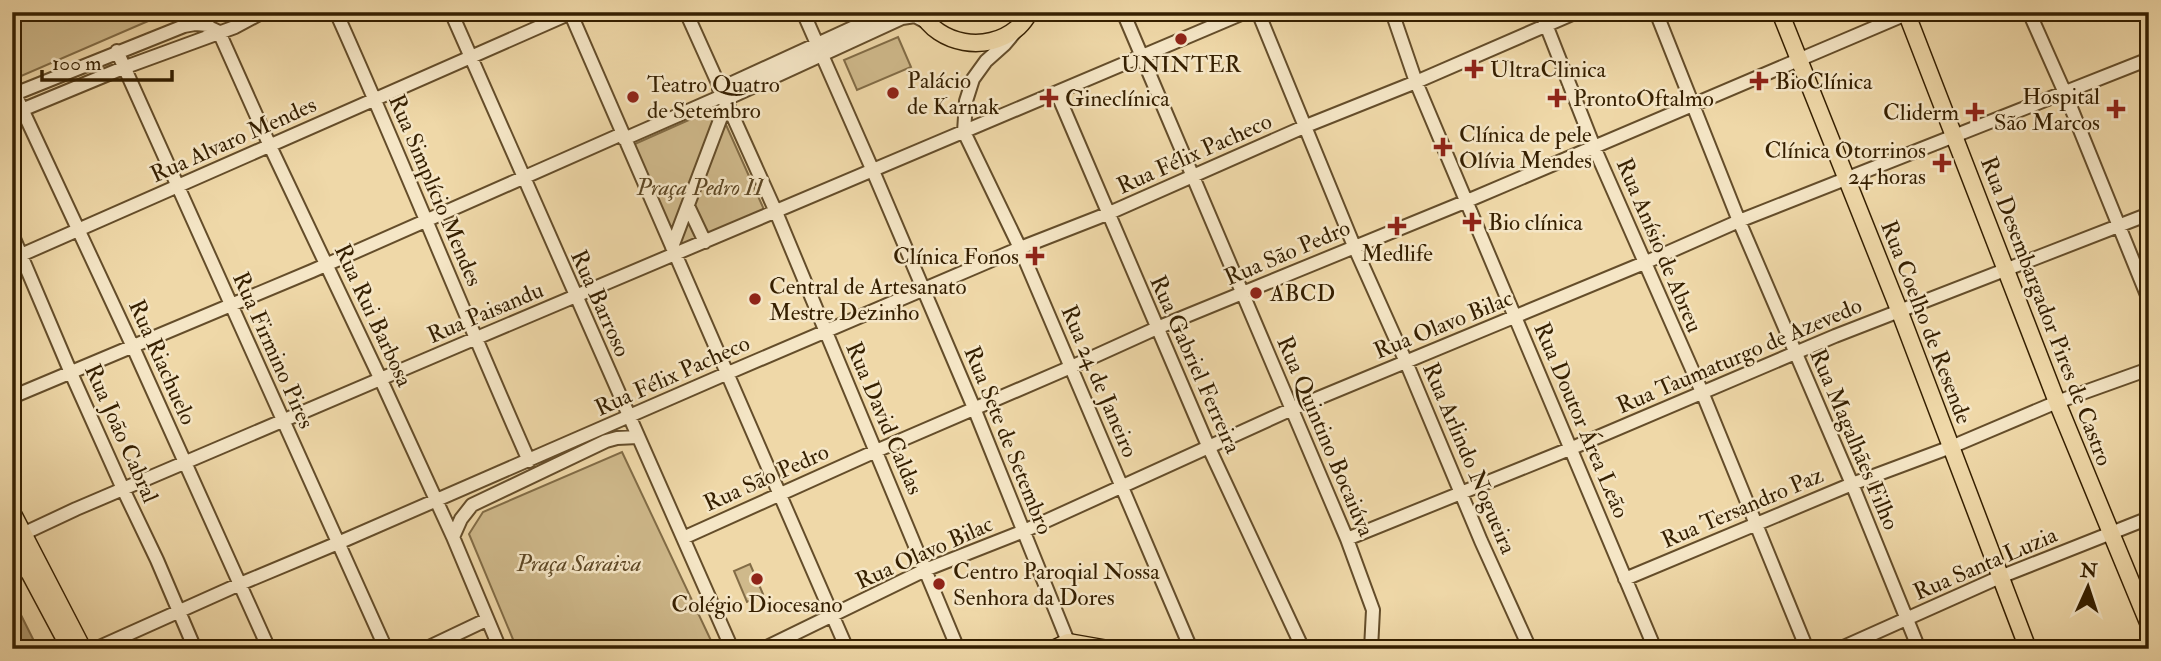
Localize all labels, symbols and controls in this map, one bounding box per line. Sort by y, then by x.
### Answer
marker: UNINTER [1173,31,1189,47]
scale bar [42,38,172,82]
text: 100 m [52,50,102,77]
place label: UNINTER [1121,50,1242,79]
place label: UltraClinica [1490,55,1606,84]
marker: UltraClinica [1464,59,1484,79]
place label: Palácio de Karnak [907,66,999,121]
place label: BioClínica [1775,67,1873,96]
place label: Teatro Quatro de Setembro [647,70,780,125]
marker: BioClínica [1749,71,1769,91]
place label: Hospital São Marcos [1994,82,2100,137]
place label: Gineclínica [1065,84,1170,113]
place label: ProntoOftalmo [1573,84,1714,113]
marker: Palácio de Karnak [885,85,901,101]
marker: Gineclínica [1039,88,1059,108]
marker: ProntoOftalmo [1547,88,1567,108]
marker: Teatro Quatro de Setembro [625,89,641,105]
street label: Rua Alvaro Mendes [146,90,321,189]
street label: Rua Simplício Mendes [381,90,489,291]
place label: Cliderm [1883,98,1959,127]
marker: Hospital São Marcos [2106,99,2126,119]
marker: Cliderm [1965,102,1985,122]
street label: Rua Félix Pacheco [1112,106,1276,201]
place label: Clínica de pele Olívia Mendes [1459,120,1592,175]
place label: Clínica Otorrinos 24 horas [1765,136,1926,191]
marker: Clínica de pele Olívia Mendes [1433,137,1453,157]
street label: Rua Desembargador Pires de Castro [1974,152,2119,470]
marker: Clínica Otorrinos 24 horas [1932,153,1952,173]
street label: Rua Anísio de Abreu [1610,154,1709,337]
park label: Praça Pedro II [636,173,766,202]
place label: Bio clínica [1488,208,1583,237]
marker: Bio clínica [1462,212,1482,232]
street label: Rua São Pedro [1220,213,1355,292]
marker: Medlife [1387,216,1407,236]
street label: Rua Coelho de Resende [1874,216,1979,428]
street label: Rua Rui Barbosa [328,239,420,392]
place label: Medlife [1361,239,1433,268]
place label: Clínica Fonos [893,242,1019,271]
street label: Rua Barroso [564,245,637,361]
marker: Clínica Fonos [1025,246,1045,266]
street label: Rua Firmino Pires [226,267,321,433]
street label: Rua Gabriel Ferreira [1143,271,1248,458]
place label: Central de Artesanato Mestre Dezinho [769,272,967,327]
street label: Rua Paisandu [423,275,548,350]
place label: ABCD [1269,279,1335,308]
street label: Rua Olavo Bilac [1369,283,1517,366]
marker: ABCD [1248,285,1264,301]
marker: Central de Artesanato Mestre Dezinho [747,291,763,307]
street label: Rua Taumaturgo de Azevedo [1612,291,1866,420]
street label: Rua Riachuelo [122,295,203,429]
street label: Rua 24 de Janeiro [1054,301,1145,462]
street label: Rua Doutor Área Leão [1527,318,1636,522]
street label: Rua Félix Pacheco [590,328,754,423]
street label: Rua Quintino Bocaiúva [1270,332,1381,541]
street label: Rua David Caldas [839,338,930,499]
street label: Rua Sete de Setembro [958,342,1060,539]
street label: Rua Magalhães Filho [1803,344,1906,534]
street label: Rua Arlindo Nogueira [1416,358,1523,559]
street label: Rua João Cabral [78,359,165,507]
street label: Rua São Pedro [699,437,833,518]
street label: Rua Tersandro Paz [1657,460,1828,555]
street label: Rua Olavo Bilac [851,509,997,596]
street label: Rua Santa Luzia [1909,520,2062,607]
park label: Praça Saraiva [516,549,642,578]
north arrow [2052,552,2122,622]
place label: Centro Paroqial Nossa Senhora da Dores [953,557,1160,612]
text: N [2079,559,2099,584]
marker: Colégio Diocesano [749,571,765,587]
marker: Centro Paroqial Nossa Senhora da Dores [931,576,947,592]
place label: Colégio Diocesano [671,590,843,619]

